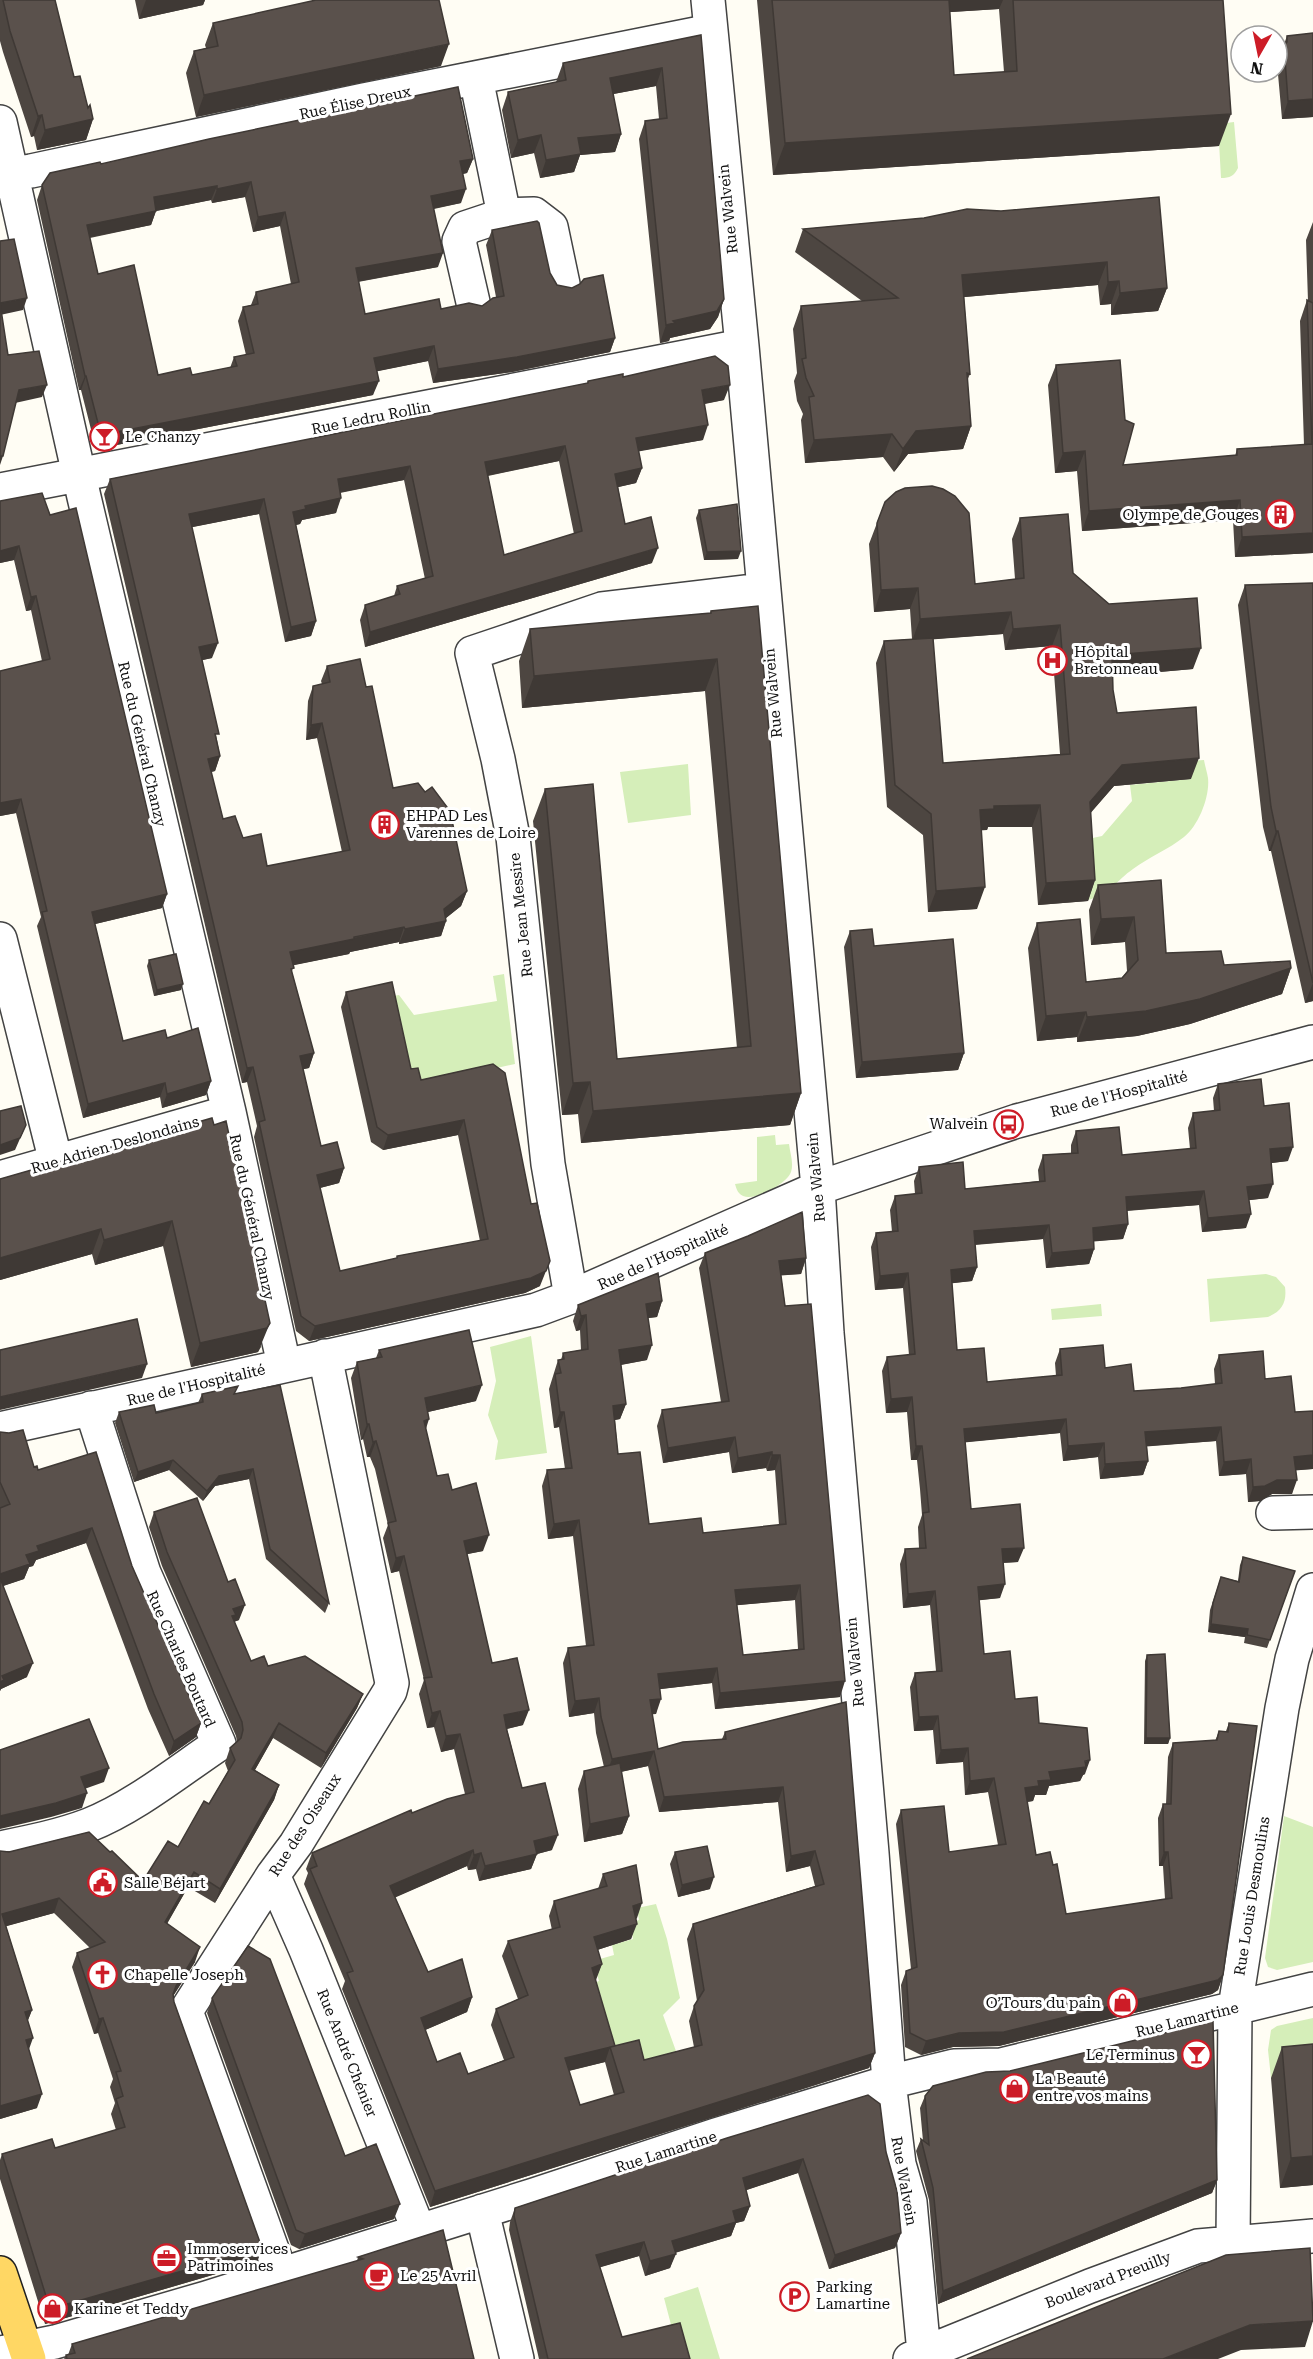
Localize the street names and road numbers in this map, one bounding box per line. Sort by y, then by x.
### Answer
street label: Rue Élise Dreux [298,82,413,124]
street label: Rue Walvein [714,163,742,255]
street label: Rue Ledru Rollin [310,398,433,438]
street label: Rue Walvein [760,647,786,739]
street label: Rue du Général Chanzy [114,659,170,829]
street label: Rue Jean Messire [506,852,536,978]
street label: Rue de l'Hospitalité [1048,1067,1190,1121]
street label: Rue Adrien Deslondains [29,1112,201,1178]
street label: Rue Walvein [803,1131,829,1223]
street label: Rue du Général Chanzy [226,1132,278,1302]
street label: Rue de l'Hospitalité [595,1220,731,1294]
street label: Rue de l'Hospitalité [125,1360,267,1410]
street label: Rue Charles Boutard [143,1588,219,1731]
street label: Rue Walvein [842,1616,868,1708]
street label: Rue des Oiseaux [265,1770,345,1880]
street label: Rue Louis Desmoulins [1231,1815,1273,1977]
street label: Rue André Chénier [313,1986,381,2120]
street label: Rue Lamartine [1134,1998,1240,2042]
street label: Rue Lamartine [613,2127,719,2177]
street label: Rue Walvein [887,2135,921,2227]
street label: Boulevard Preuilly [1042,2248,1174,2312]

